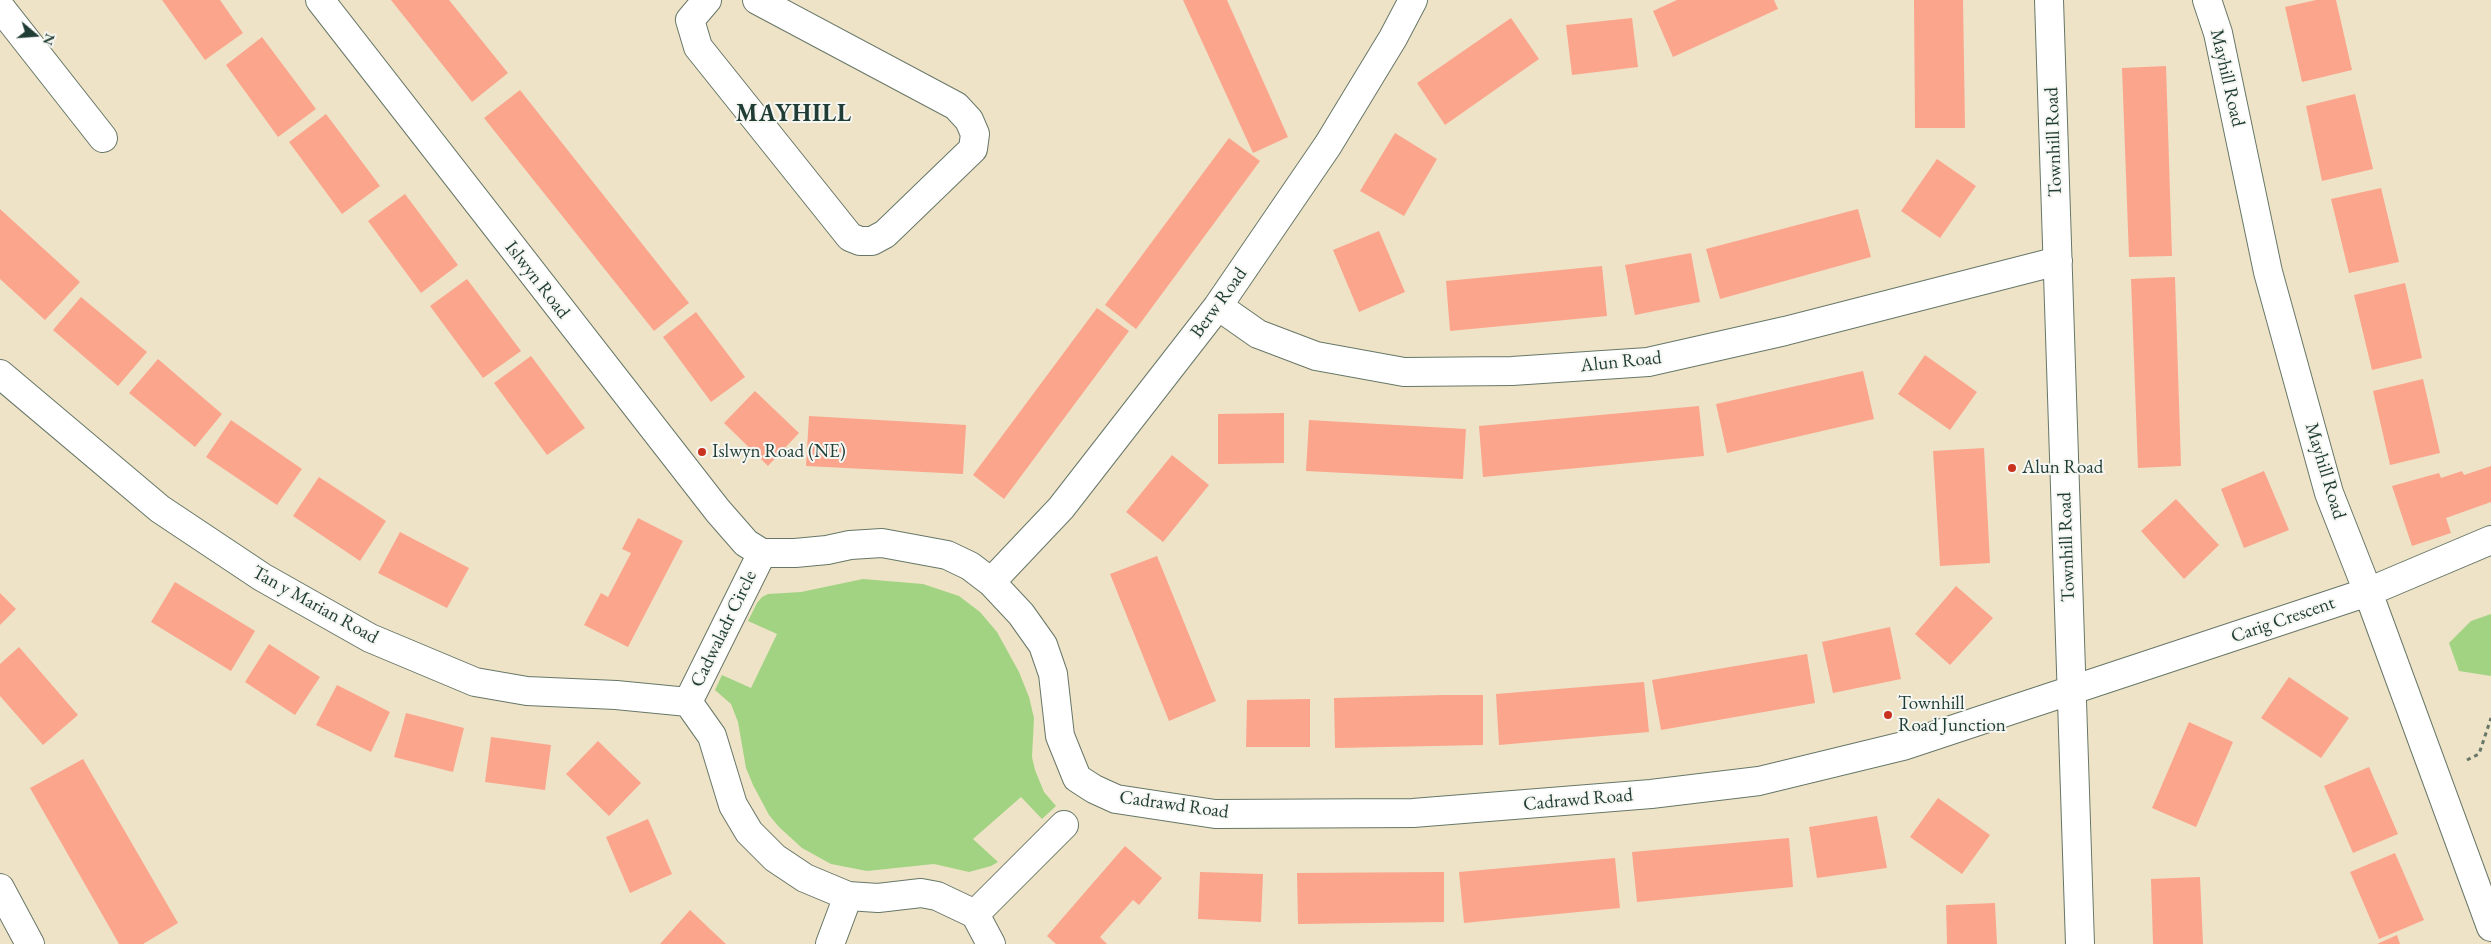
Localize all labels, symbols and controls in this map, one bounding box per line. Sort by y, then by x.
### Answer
north arrow [10,10,60,60]
street label: Mayhill Road [2205,27,2249,129]
text: N [39,31,60,48]
street label: Townhill Road [2041,87,2067,197]
district label: MAYHILL [735,100,853,128]
street label: Islwyn Road [500,237,574,323]
street label: Berw Road [1186,263,1252,343]
street label: Alun Road [1579,346,1663,378]
street label: Mayhill Road [2300,420,2350,522]
place label: Islwyn Road (NE) [712,441,846,463]
marker: Islwyn Road (NE) [696,446,708,458]
place label: Alun Road [2022,457,2103,479]
marker: Alun Road [2006,462,2018,474]
street label: Townhill Road [2054,492,2080,602]
street label: Tan y Marian Road [248,561,382,649]
street label: Cadwaladr Circle [686,567,762,691]
street label: Carig Crescent [2228,592,2338,648]
place label: Townhill Road Junction [1898,693,2006,737]
marker: Townhill Road Junction [1882,709,1894,721]
street label: Cadrawd Road [1522,784,1634,816]
street label: Cadrawd Road [1118,786,1230,824]

